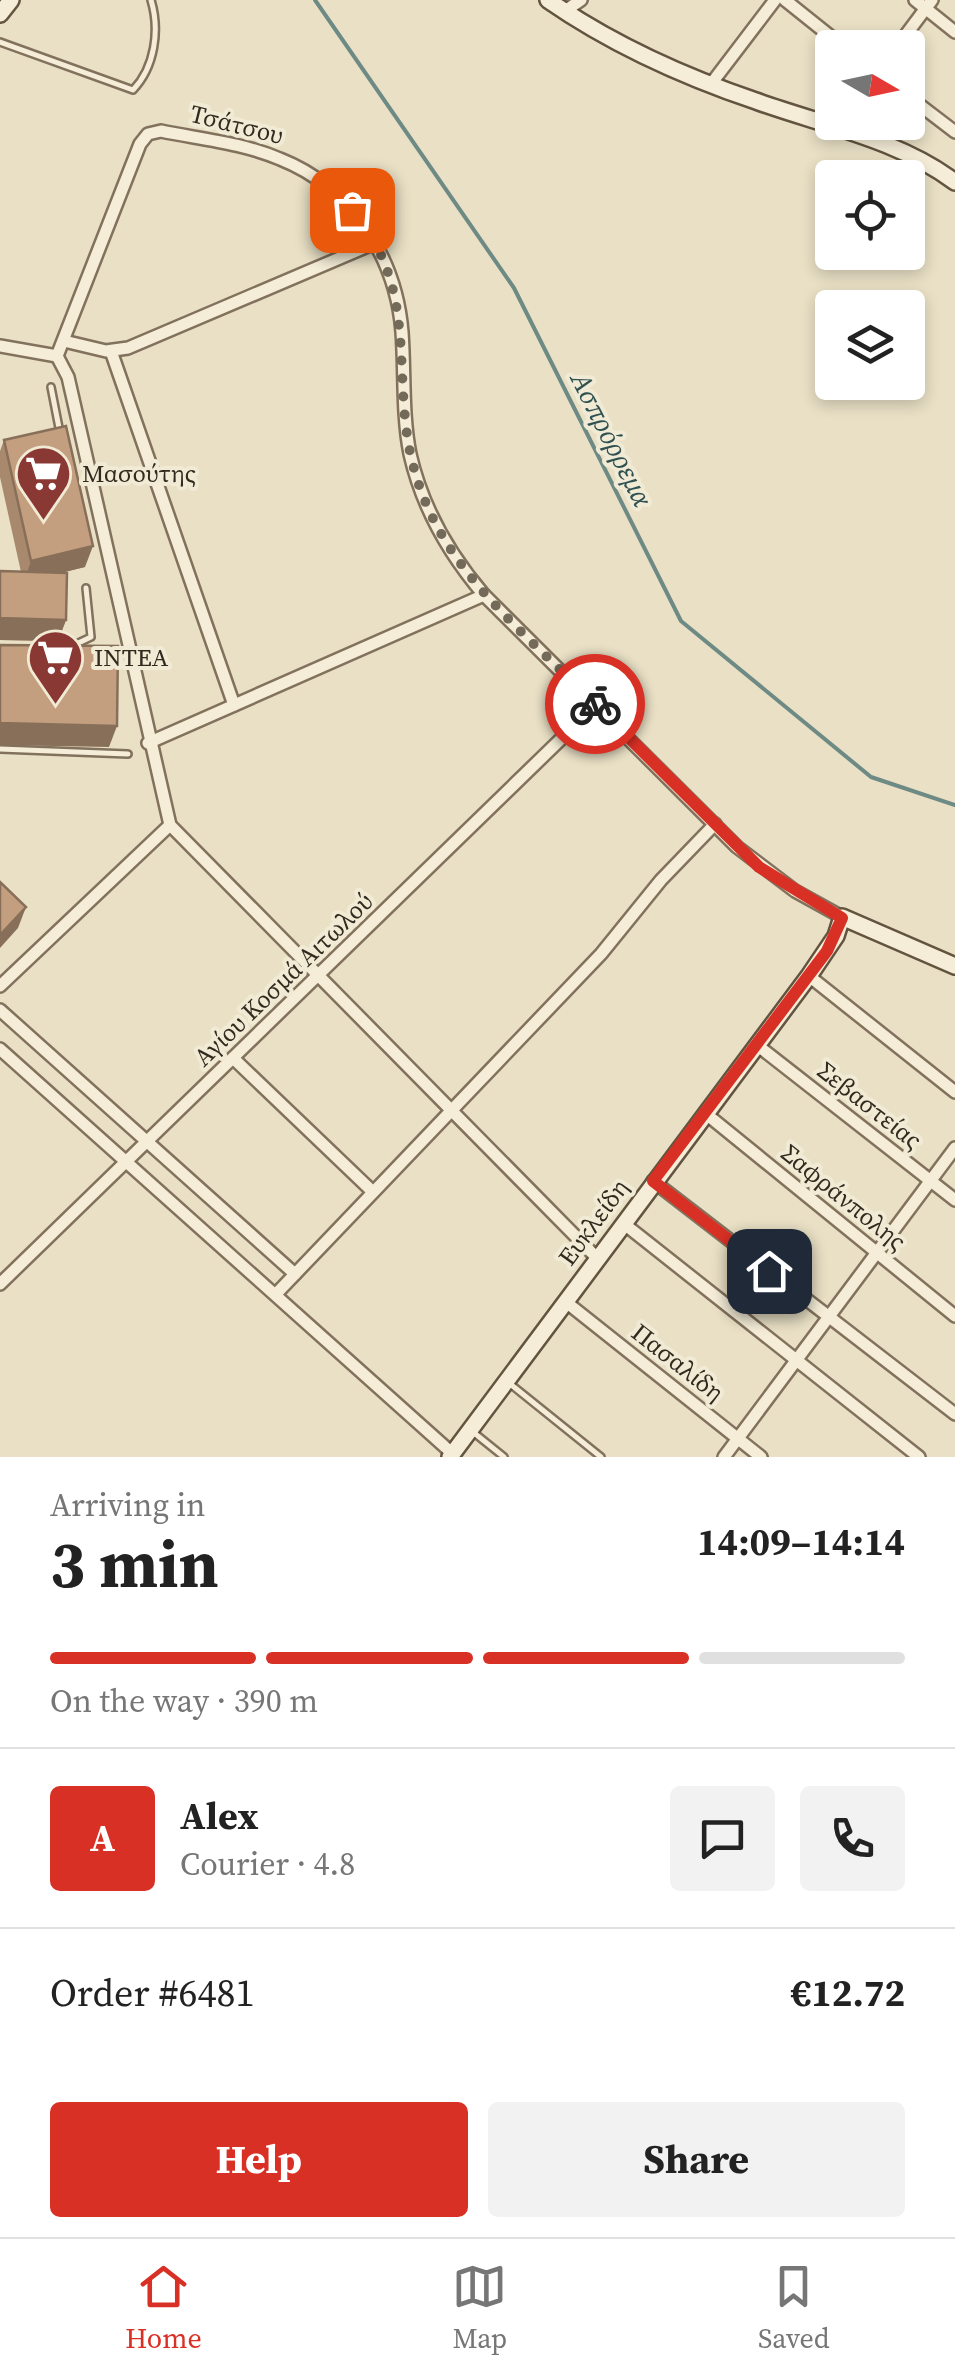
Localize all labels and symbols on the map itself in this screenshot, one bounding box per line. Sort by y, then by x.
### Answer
north arrow [815,30,925,140]
street label: Τσάτσου [187,96,287,152]
pin [310,168,395,253]
water label: Ασπρόρρεμα [561,363,662,513]
supermarket icon: Μασούτης [13,443,73,522]
place label: Μασούτης [82,456,196,490]
supermarket icon: INTEA [25,627,85,706]
place label: INTEA [94,640,169,674]
courier [545,654,645,754]
street label: Αγίου Κοσμά Αιτωλού [186,885,380,1073]
street label: Σεβαστείας [811,1054,929,1156]
street label: Σαφράνπολης [774,1136,914,1258]
street label: Ευκλείδη [550,1172,636,1272]
pin [727,1229,812,1314]
street label: Πασαλίδη [625,1315,731,1409]

